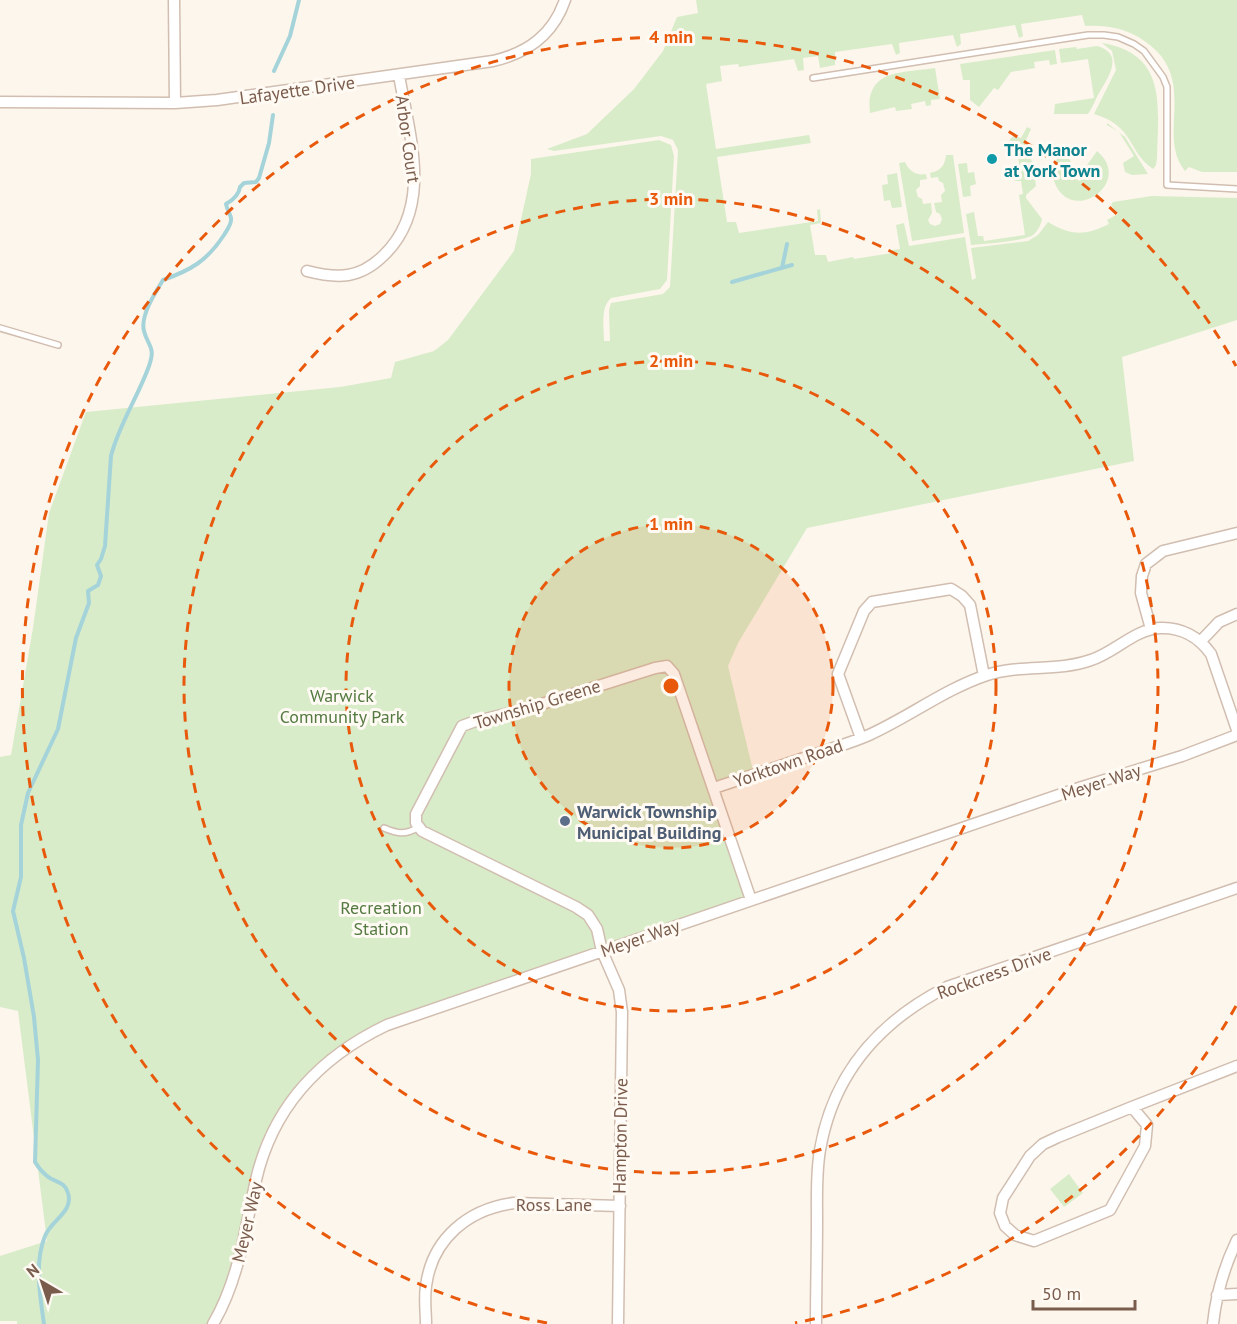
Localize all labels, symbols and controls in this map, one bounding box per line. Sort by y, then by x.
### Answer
text: 4 min [649,25,693,48]
street label: Lafayette Drive [238,71,356,109]
street label: Arbor Court [390,93,426,185]
place label: The Manor at York Town [1004,138,1100,182]
marker: The Manor at York Town [985,152,999,166]
text: 3 min [649,187,693,210]
text: 2 min [649,349,693,372]
text: 1 min [649,512,693,535]
street label: Township Greene [471,674,603,734]
centre of rings [661,676,681,696]
park label: Warwick Community Park [280,684,405,728]
street label: Yorktown Road [730,734,846,792]
street label: Meyer Way [1058,758,1144,806]
place label: Warwick Township Municipal Building [577,800,721,844]
marker: Warwick Township Municipal Building [558,814,572,828]
park label: Recreation Station [340,896,422,940]
street label: Meyer Way [597,914,683,962]
street label: Rockcress Drive [934,942,1054,1004]
street label: Hampton Drive [607,1078,633,1194]
street label: Meyer Way [227,1179,268,1265]
street label: Ross Lane [516,1193,592,1216]
north arrow [12,1252,72,1312]
text: N [22,1259,43,1281]
scale bar [1033,1273,1135,1311]
text: 50 m [1042,1282,1081,1305]

